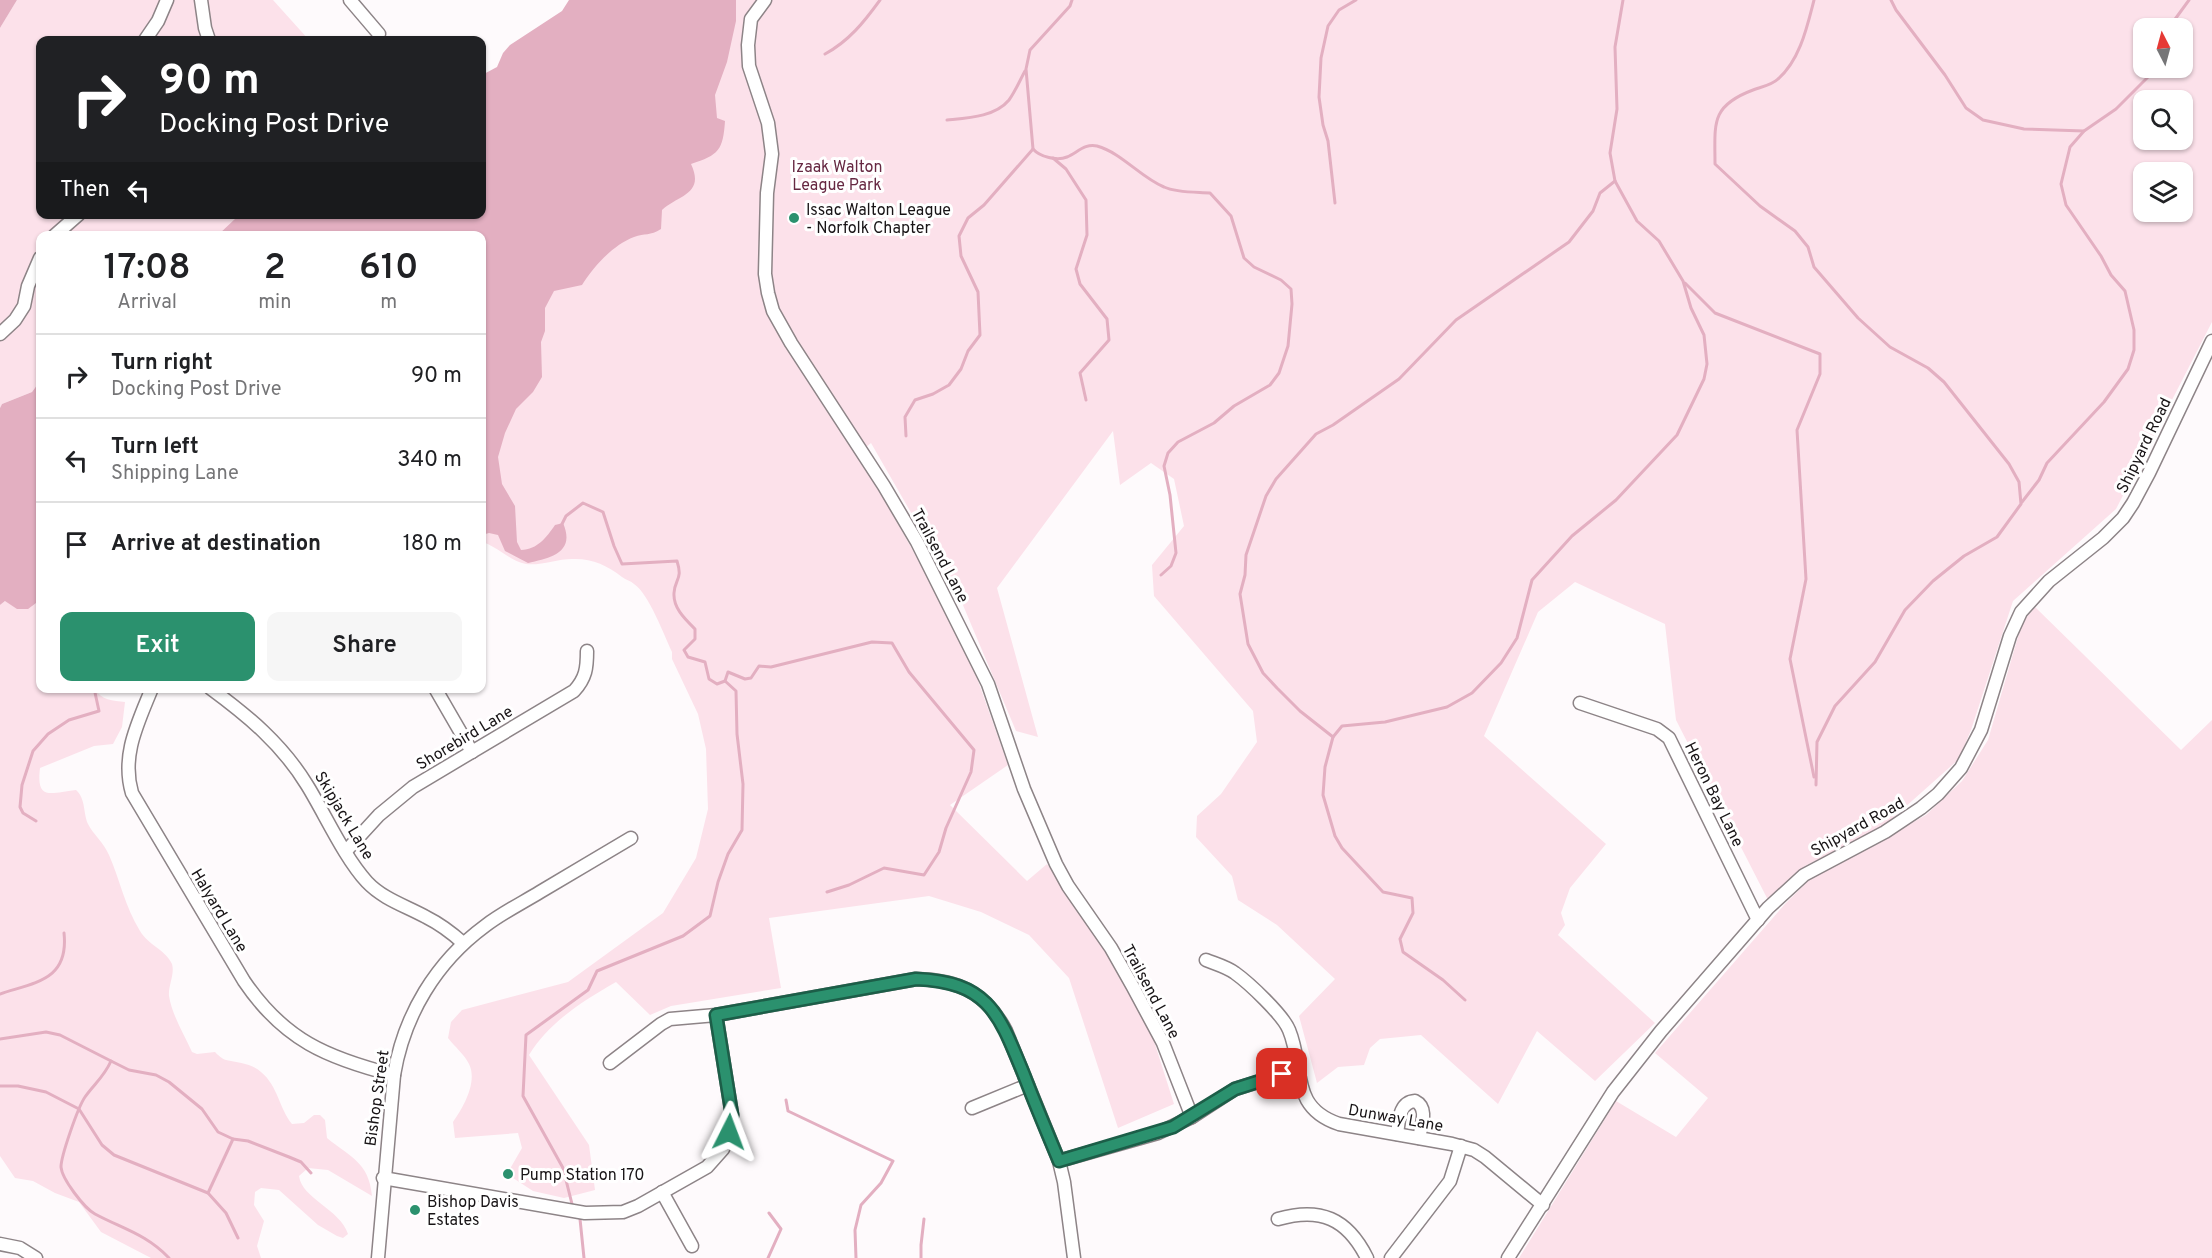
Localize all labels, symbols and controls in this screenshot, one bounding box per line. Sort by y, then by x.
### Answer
north arrow [2133,18,2193,78]
map controls [2133,18,2193,222]
text: 90 m [159,56,260,109]
icon: right [60,60,138,138]
button: search [2133,90,2193,150]
text: Docking Post Drive [159,108,389,142]
park label: Izaak Walton League Park [792,158,882,196]
button: layers [2133,162,2193,222]
icon: left [122,174,155,207]
text: Then [60,177,110,204]
place label: Issac Walton League - Norfolk Chapter [806,201,951,239]
marker: Issac Walton League - Norfolk Chapter [787,211,801,225]
text: 17:08 [104,246,191,292]
text: 2 [264,246,286,292]
text: 610 [359,246,418,292]
text: Arrival [117,290,177,316]
text: min [258,290,291,316]
text: m [380,290,397,316]
text: Turn right [111,350,213,377]
icon: right [60,360,93,393]
text: 90 m [411,363,462,390]
text: Docking Post Drive [111,377,282,403]
street label: Shipyard Road [2113,395,2177,497]
text: Turn left [111,434,199,461]
icon: left [60,444,93,477]
text: 340 m [397,447,462,474]
text: Shipping Lane [111,461,239,487]
street label: Trailsend Lane [906,505,972,607]
icon: arrive [60,528,93,561]
text: Arrive at destination [111,531,321,558]
text: 180 m [403,531,462,558]
button: Exit [60,612,255,681]
button: Share [267,612,462,681]
street label: Shorebird Lane [413,702,517,775]
street label: Heron Bay Lane [1679,739,1747,851]
street label: Skipjack Lane [309,768,378,864]
street label: Shipyard Road [1808,794,1908,862]
street label: Halyard Lane [185,866,251,957]
street label: Trailsend Lane [1117,941,1183,1043]
pin [1256,1048,1307,1099]
street label: Bishop Street [361,1049,395,1148]
icon: arrive [1265,1057,1298,1090]
position arrow [697,1100,761,1164]
street label: Dunway Lane [1347,1101,1445,1137]
place label: Pump Station 170 [520,1166,644,1186]
marker: Pump Station 170 [501,1167,515,1181]
place label: Bishop Davis Estates [427,1193,519,1231]
marker: Bishop Davis Estates [408,1203,422,1217]

